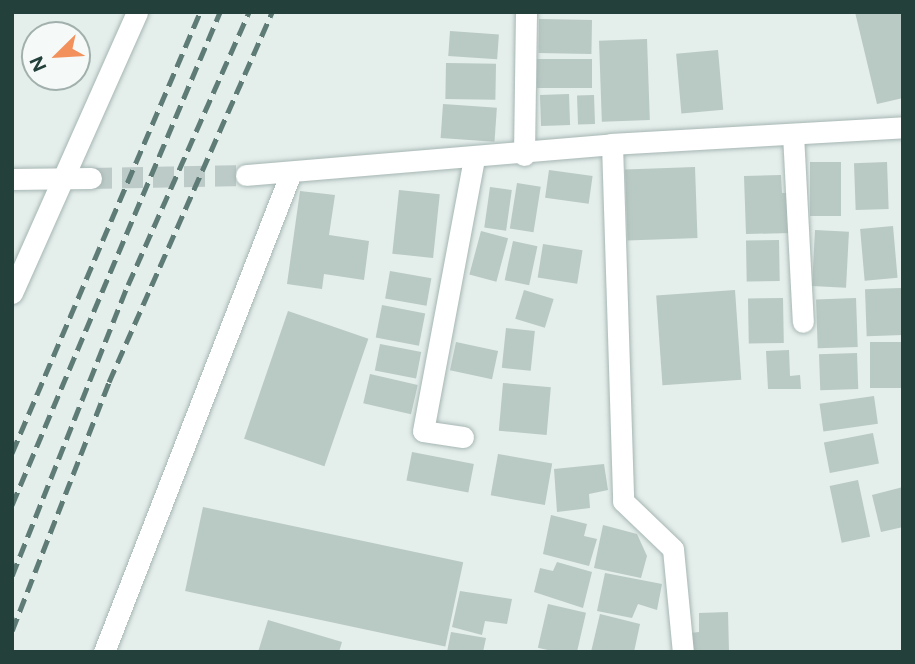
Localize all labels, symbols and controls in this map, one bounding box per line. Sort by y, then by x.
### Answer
north arrow [21,21,91,91]
text: N [25,53,52,75]

